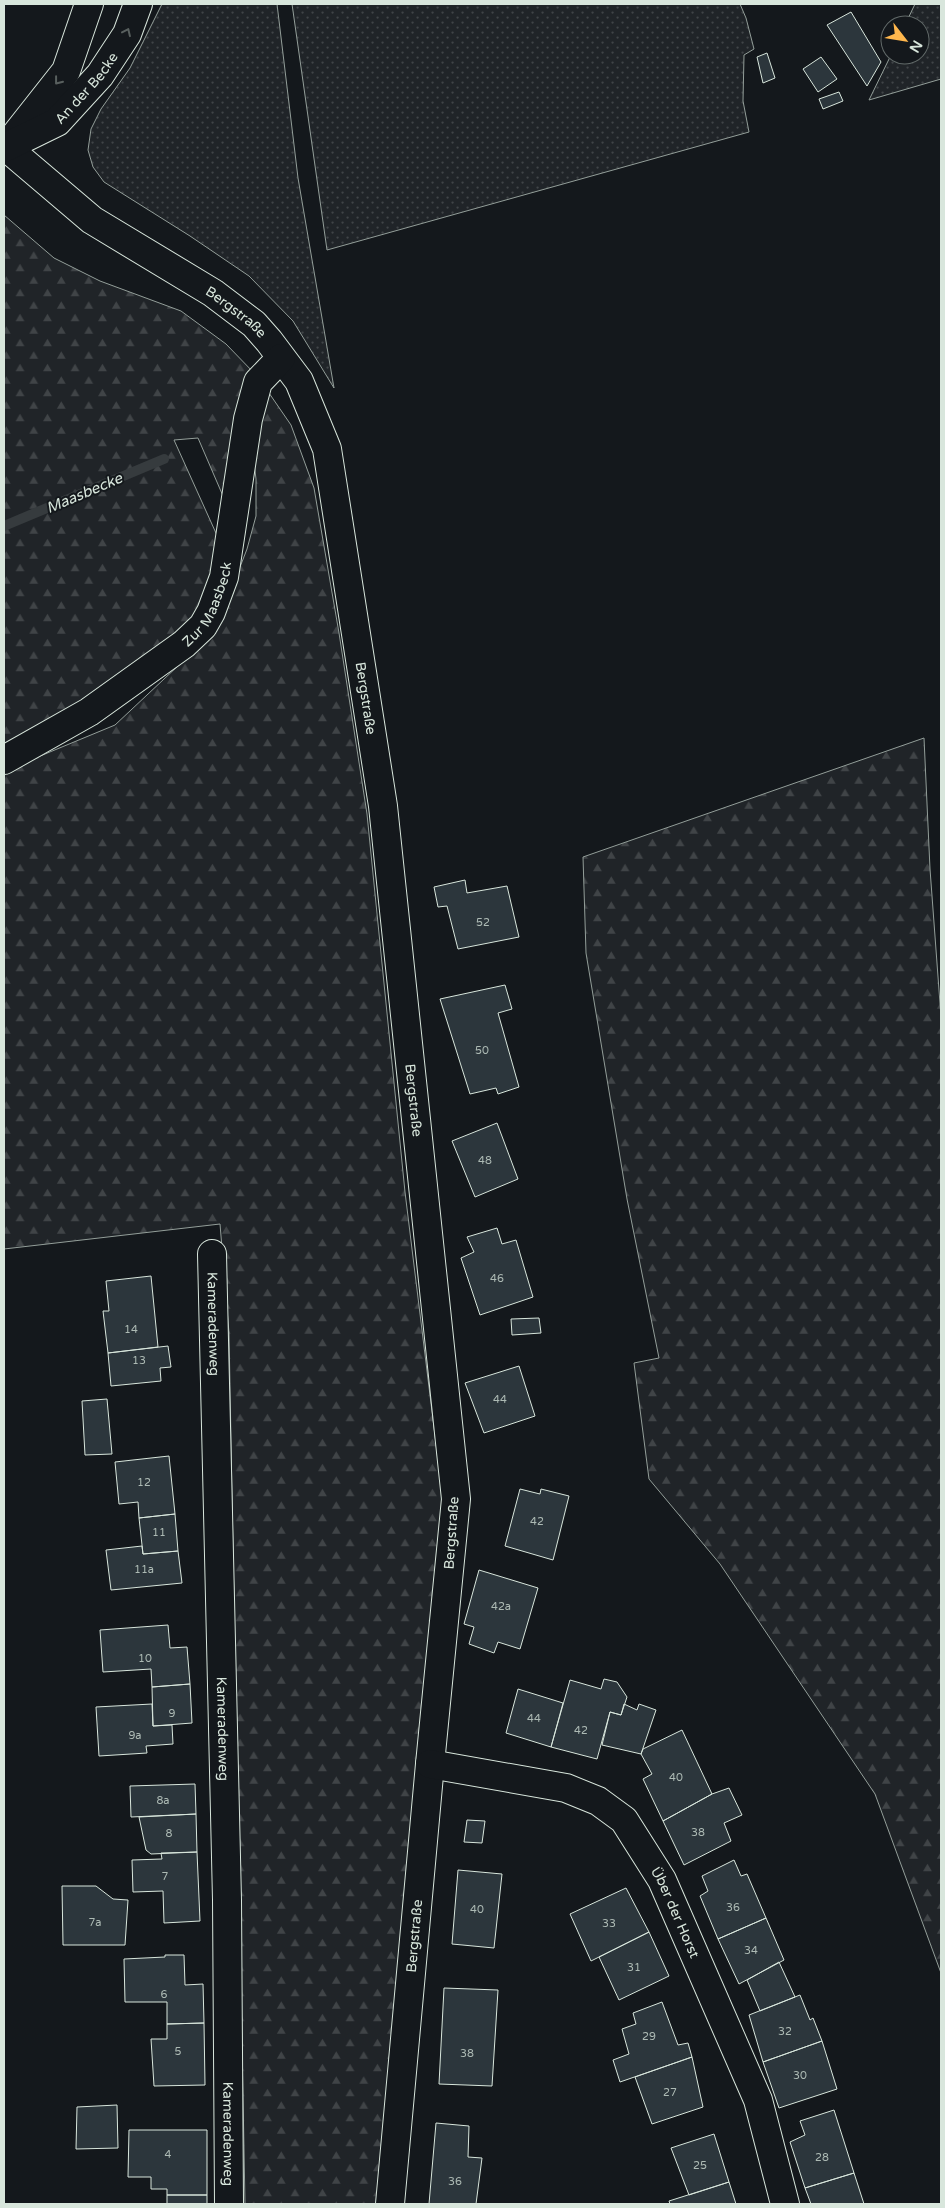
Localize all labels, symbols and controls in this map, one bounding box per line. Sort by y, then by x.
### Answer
north arrow [880,15,930,65]
one-way arrow [120,28,131,37]
text: N [906,37,926,56]
street label: An der Becke [51,49,122,128]
one-way arrow [56,75,64,84]
street label: Bergstraße [203,283,270,341]
water label: Maasbecke [43,468,126,517]
street label: Zur Maasbeck [179,560,235,650]
street label: Bergstraße [352,661,380,736]
house number: 52 [476,916,490,929]
house number: 50 [475,1044,489,1057]
street label: Bergstraße [401,1063,426,1138]
house number: 48 [478,1154,492,1167]
street label: Kameradenweg [203,1272,223,1376]
house number: 46 [490,1272,504,1285]
house number: 14 [124,1323,138,1336]
house number: 13 [132,1354,146,1367]
house number: 44 [493,1393,507,1406]
house number: 12 [137,1476,151,1489]
street label: Bergstraße [440,1496,463,1570]
house number: 42 [530,1515,544,1528]
house number: 11 [152,1526,166,1539]
house number: 11a [134,1563,154,1576]
house number: 42a [491,1600,511,1613]
house number: 10 [138,1652,152,1665]
street label: Kameradenweg [213,1677,232,1781]
house number: 9 [169,1707,176,1720]
house number: 44 [527,1712,541,1725]
house number: 42 [574,1724,588,1737]
house number: 9a [128,1729,142,1742]
house number: 40 [669,1771,683,1784]
house number: 8a [156,1794,170,1807]
house number: 38 [691,1826,705,1839]
house number: 8 [166,1827,173,1840]
street label: Über der Horst [647,1864,703,1961]
house number: 7 [162,1870,169,1883]
street label: Bergstraße [403,1899,426,1973]
house number: 36 [726,1901,740,1914]
house number: 40 [470,1903,484,1916]
house number: 7a [88,1916,102,1929]
house number: 33 [602,1917,616,1930]
house number: 34 [744,1944,758,1957]
house number: 31 [627,1961,641,1974]
house number: 6 [161,1988,168,2001]
house number: 32 [778,2025,792,2038]
house number: 29 [642,2030,656,2043]
house number: 5 [175,2045,182,2058]
house number: 38 [460,2047,474,2060]
house number: 30 [793,2069,807,2082]
street label: Kameradenweg [219,2082,237,2186]
house number: 27 [663,2086,677,2099]
house number: 4 [165,2148,172,2161]
house number: 28 [815,2151,829,2164]
house number: 25 [693,2159,707,2172]
house number: 36 [448,2175,462,2188]

